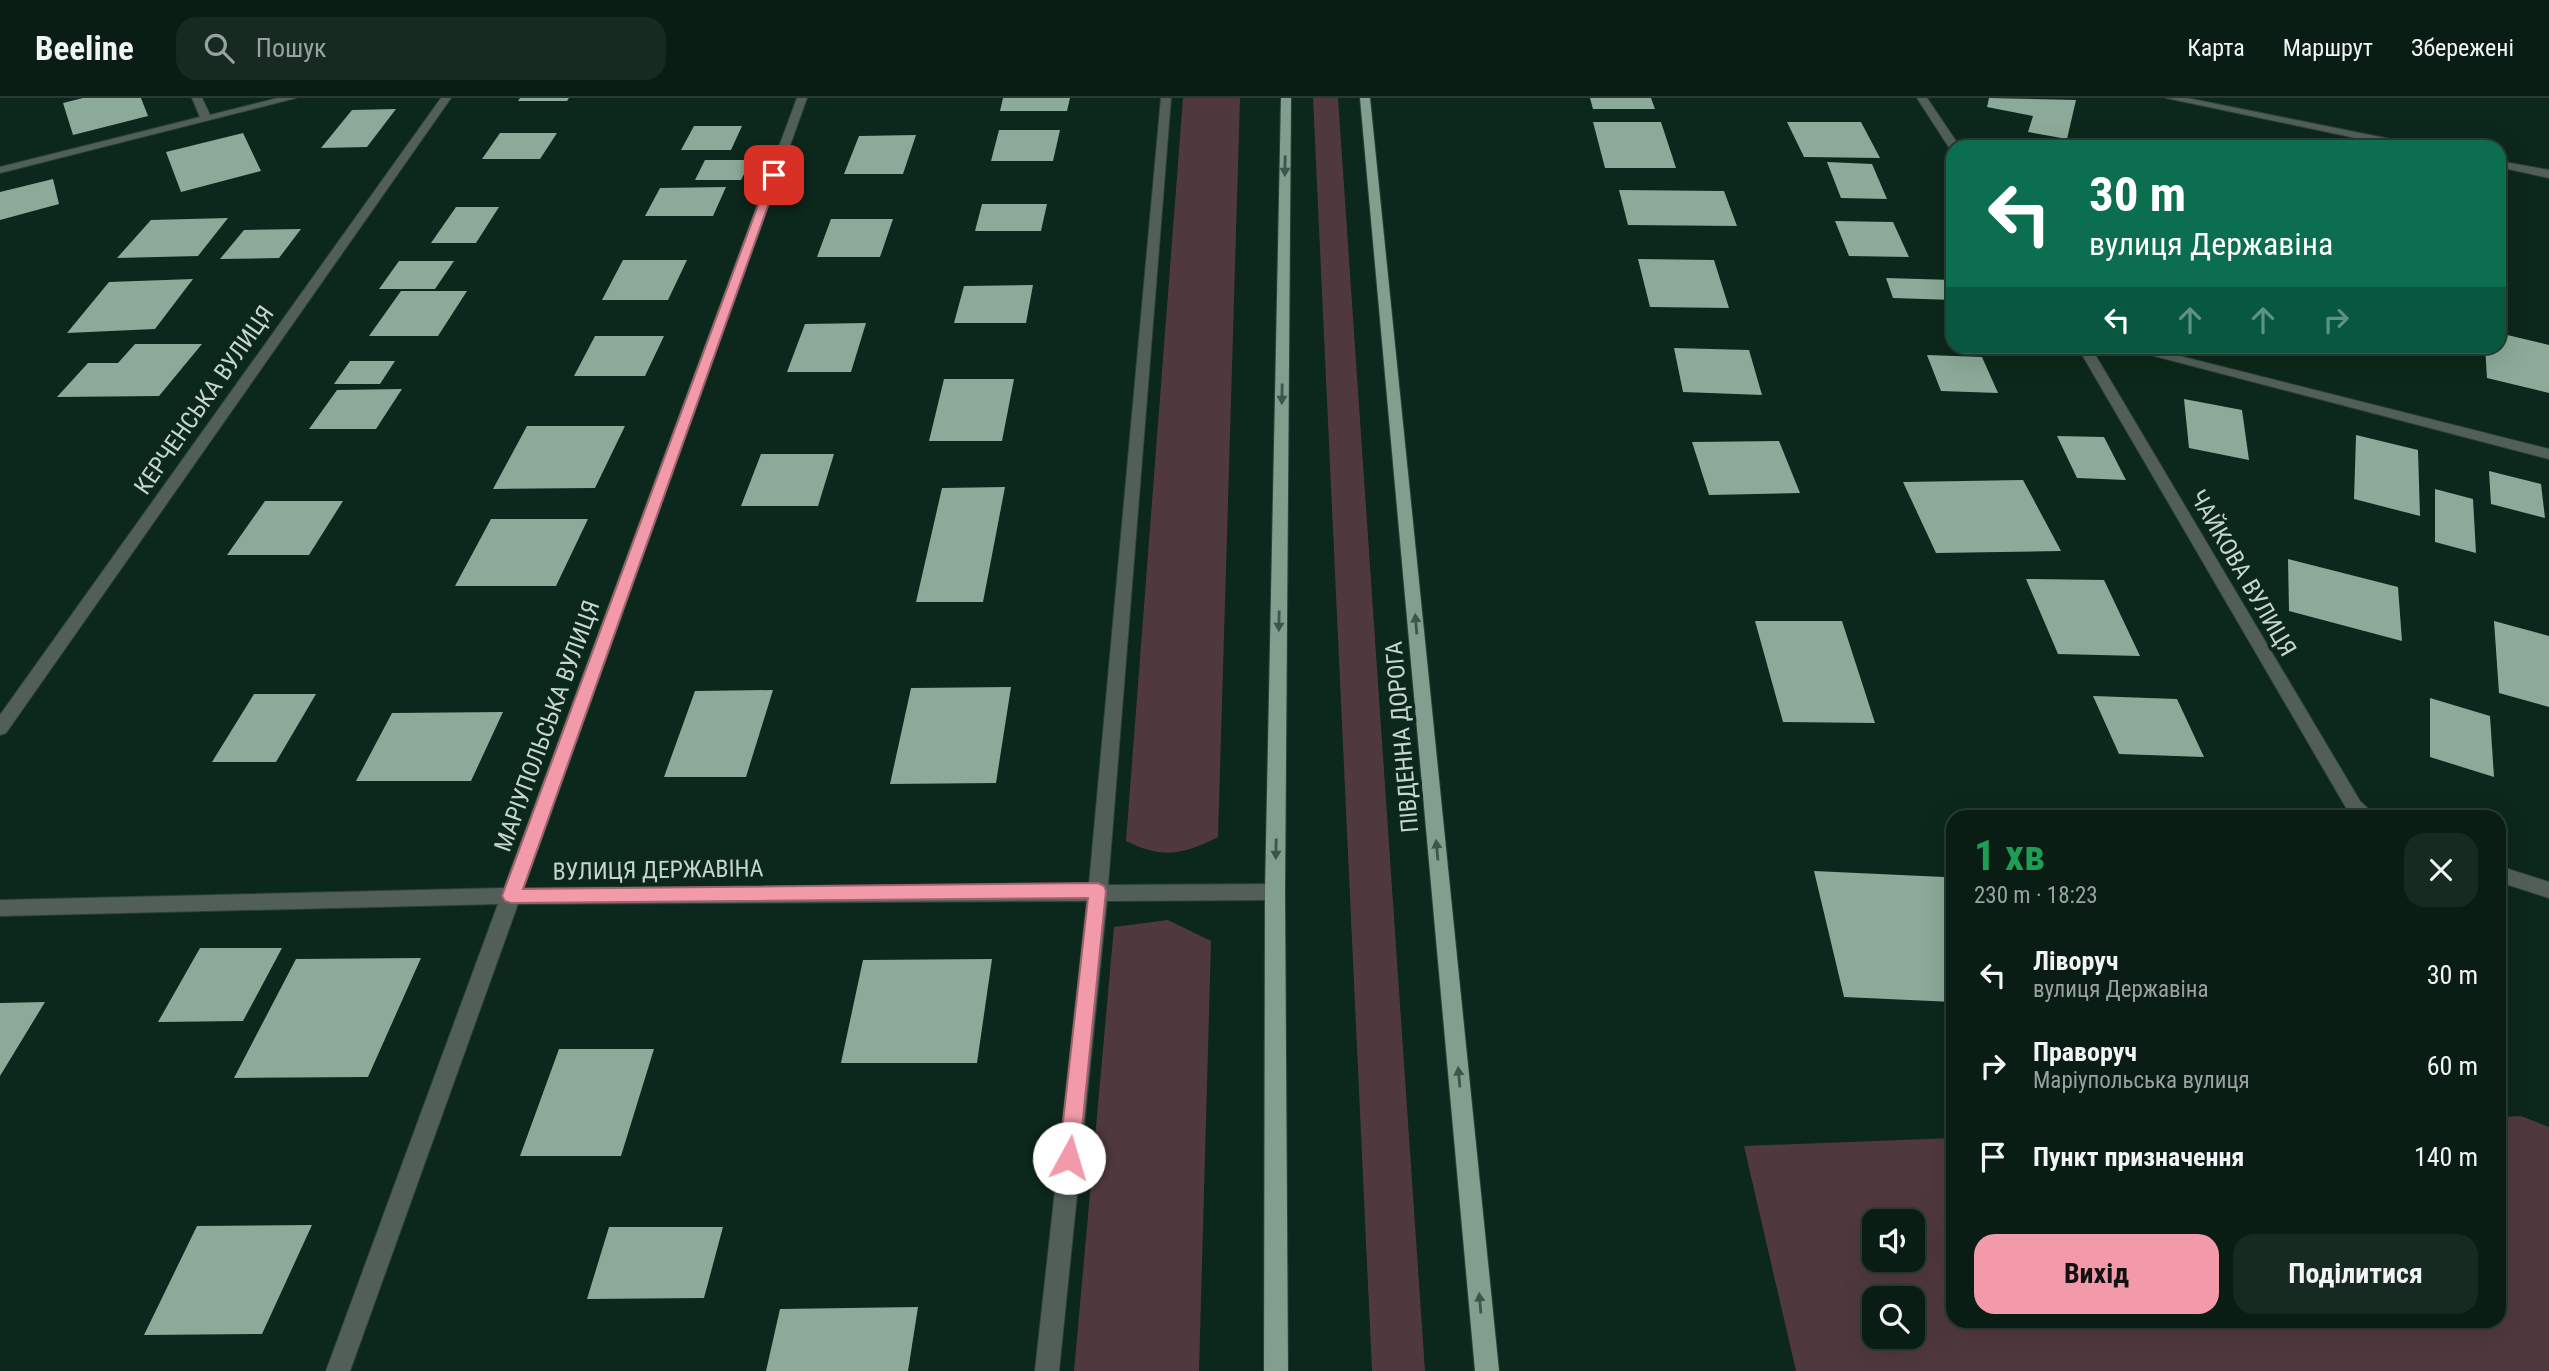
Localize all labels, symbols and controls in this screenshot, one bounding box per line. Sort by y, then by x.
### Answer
search box [176,17,666,80]
text: Beeline [35,29,134,68]
icon: search [200,29,238,67]
text: Пошук [256,33,327,63]
text: Карта [2187,34,2245,62]
text: Маршрут [2283,34,2373,62]
text: Збережені [2411,34,2514,62]
pin [744,145,804,205]
one-way arrow [1279,155,1291,177]
icon: arrive [755,156,793,194]
text: 30 m [2089,166,2186,223]
icon: left [1974,168,2065,259]
text: вулиця Державіна [2089,225,2333,263]
street label: КЕРЧЕНСЬКА ВУЛИЦЯ [128,300,280,500]
icon: left [2098,301,2136,339]
icon: ahead [2171,301,2209,339]
icon: ahead [2244,301,2282,339]
icon: right [2317,301,2355,339]
one-way arrow [1276,383,1288,405]
street label: ЧАЙКОВА ВУЛИЦЯ [2184,485,2302,661]
street label: МАРІУПОЛЬСЬКА ВУЛИЦЯ [488,597,606,855]
one-way arrow [1273,610,1285,632]
one-way arrow [1410,612,1421,634]
street label: ПІВДЕННА ДОРОГА [1380,640,1424,834]
text: 1 хв [1974,831,2045,880]
button: close [2404,833,2478,907]
one-way arrow [1270,838,1282,860]
one-way arrow [1431,839,1442,861]
street label: ВУЛИЦЯ ДЕРЖАВІНА [552,854,764,886]
text: 230 m · 18:23 [1974,882,2098,909]
text: Ліворуч [2033,946,2118,976]
icon: left [1974,956,2012,994]
text: 30 m [2427,960,2478,990]
text: вулиця Державіна [2033,976,2209,1003]
text: Праворуч [2033,1037,2137,1067]
icon: right [1974,1047,2012,1085]
text: 60 m [2427,1051,2478,1081]
one-way arrow [1453,1065,1464,1087]
text: Маріупольська вулиця [2033,1067,2250,1094]
position arrow [1032,1121,1106,1195]
icon: arrive [1974,1138,2012,1176]
text: Пункт призначення [2033,1142,2244,1172]
text: 140 m [2414,1142,2478,1172]
map controls [1862,1209,1925,1349]
button: sound [1862,1209,1925,1272]
button: Вихід [1974,1234,2219,1314]
button: Поділитися [2233,1234,2478,1314]
button: search [1862,1286,1925,1349]
one-way arrow [1474,1292,1485,1314]

